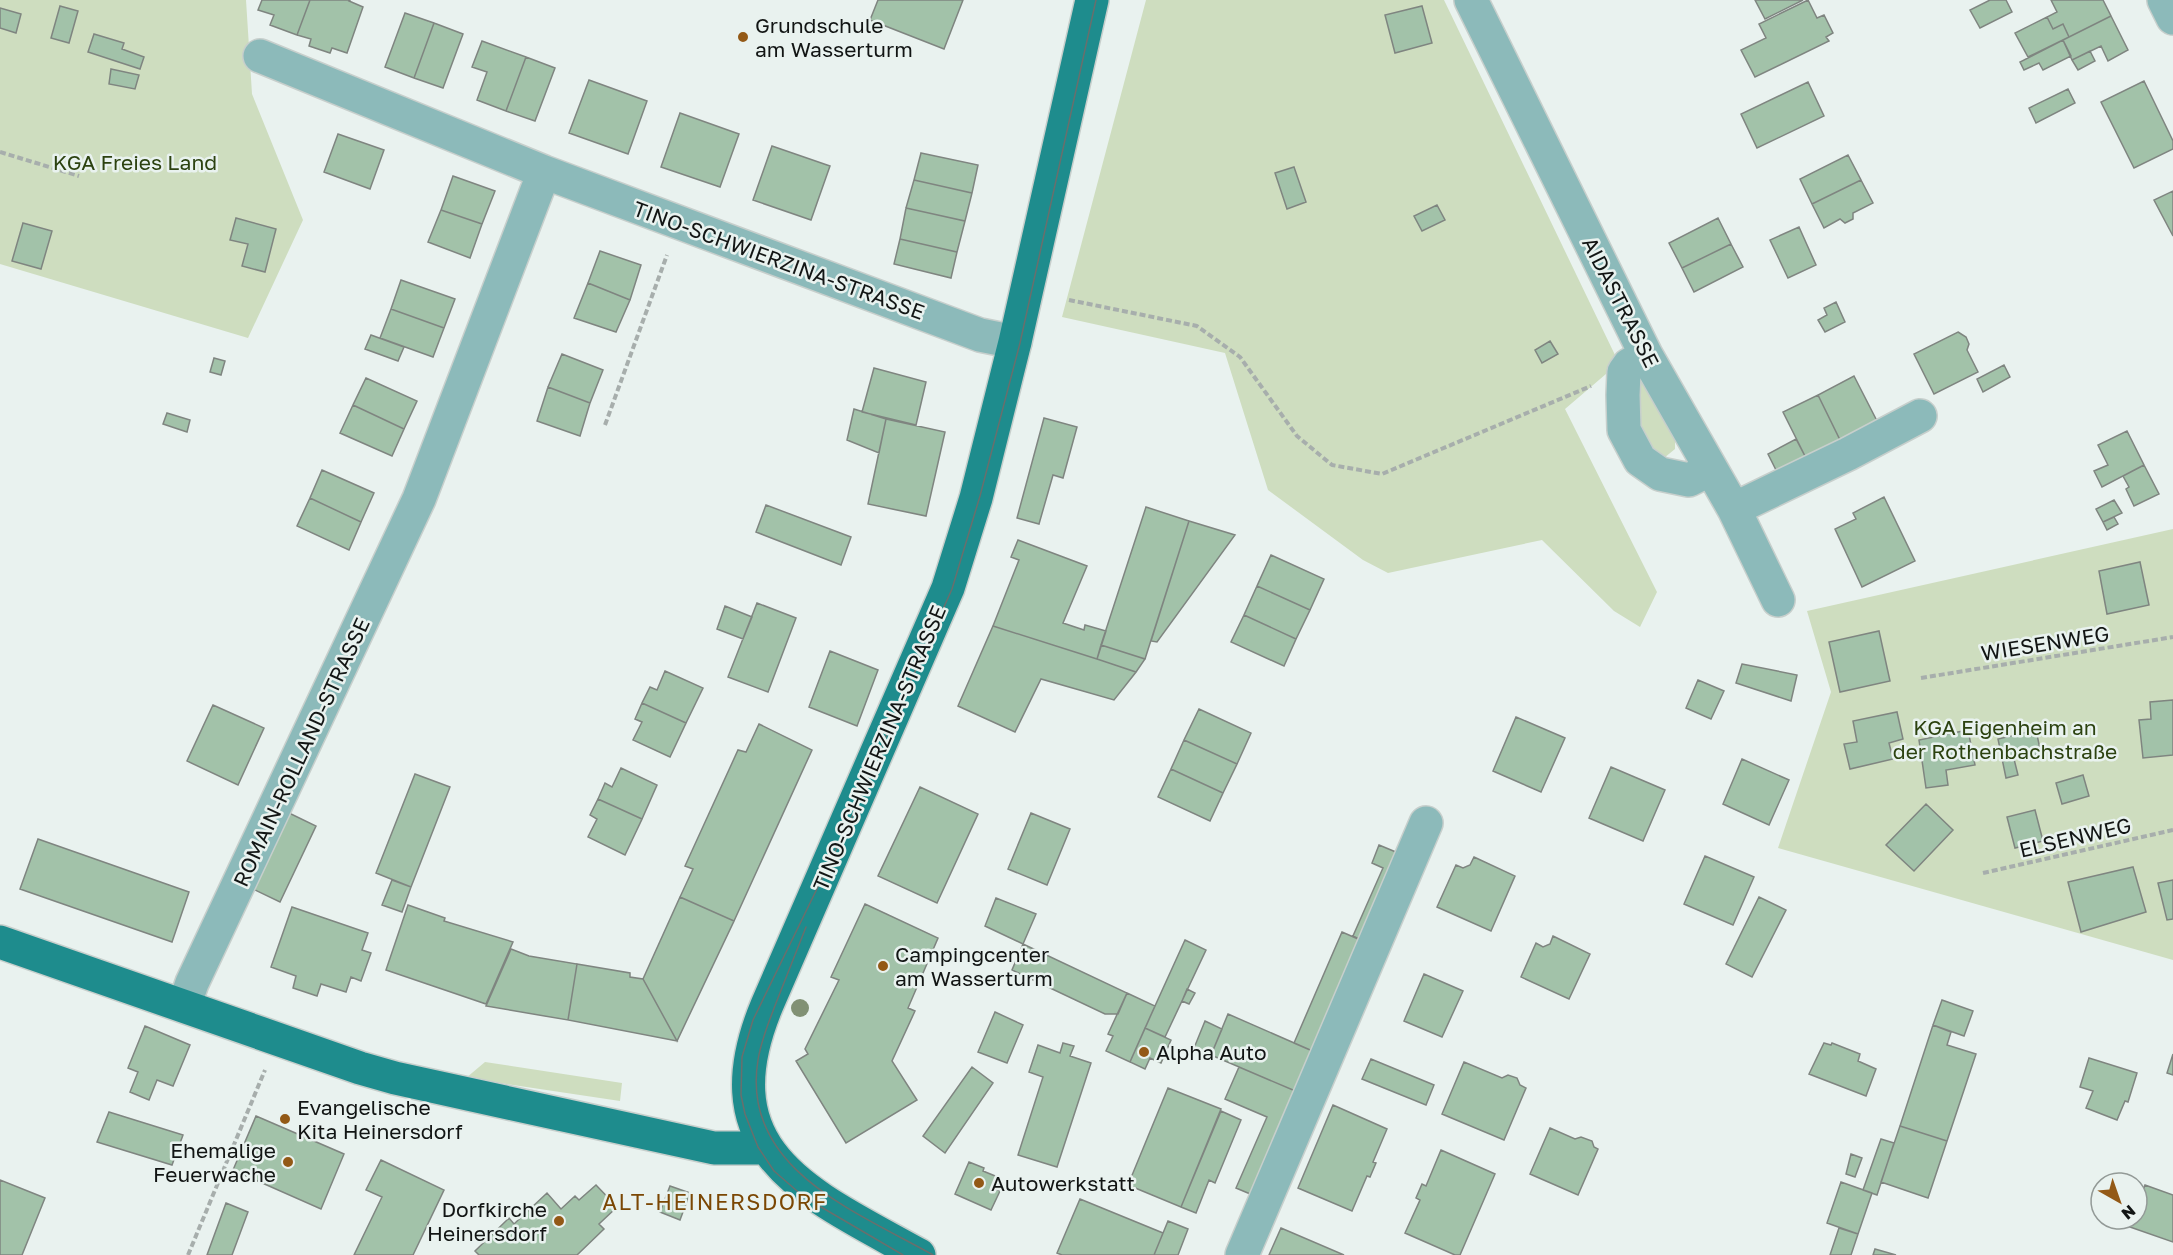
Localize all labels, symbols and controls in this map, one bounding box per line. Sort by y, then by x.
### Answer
place label: Grundschule am Wasserturm [755,12,913,62]
marker: Grundschule am Wasserturm [736,30,750,44]
park label: KGA Freies Land [53,149,217,175]
street label: TINO-SCHWIERZINA-STRASSE [630,195,928,325]
street label: AIDASTRASSE [1577,232,1665,372]
street label: TINO-SCHWIERZINA-STRASSE [807,601,951,895]
street label: ROMAIN-ROLLAND-STRASSE [227,613,375,891]
street label: WIESENWEG [1979,620,2111,666]
park label: KGA Eigenheim an der Rothenbachstraße [1893,714,2117,764]
street label: ELSENWEG [2016,811,2134,863]
place label: Campingcenter am Wasserturm [895,941,1053,991]
marker: Campingcenter am Wasserturm [876,959,890,973]
place label: Alpha Auto [1156,1039,1267,1065]
marker: Alpha Auto [1137,1045,1151,1059]
place label: Evangelische Kita Heinersdorf [297,1094,463,1144]
marker: Evangelische Kita Heinersdorf [278,1112,292,1126]
place label: Ehemalige Feuerwache [153,1137,276,1187]
marker: Ehemalige Feuerwache [281,1155,295,1169]
place label: Autowerkstatt [991,1170,1135,1196]
north arrow [2089,1171,2149,1231]
marker: Autowerkstatt [972,1176,986,1190]
district label: ALT-HEINERSDORF [602,1188,828,1215]
place label: Dorfkirche Heinersdorf [427,1196,547,1246]
text: N [2118,1201,2140,1224]
marker: Dorfkirche Heinersdorf [552,1214,566,1228]

